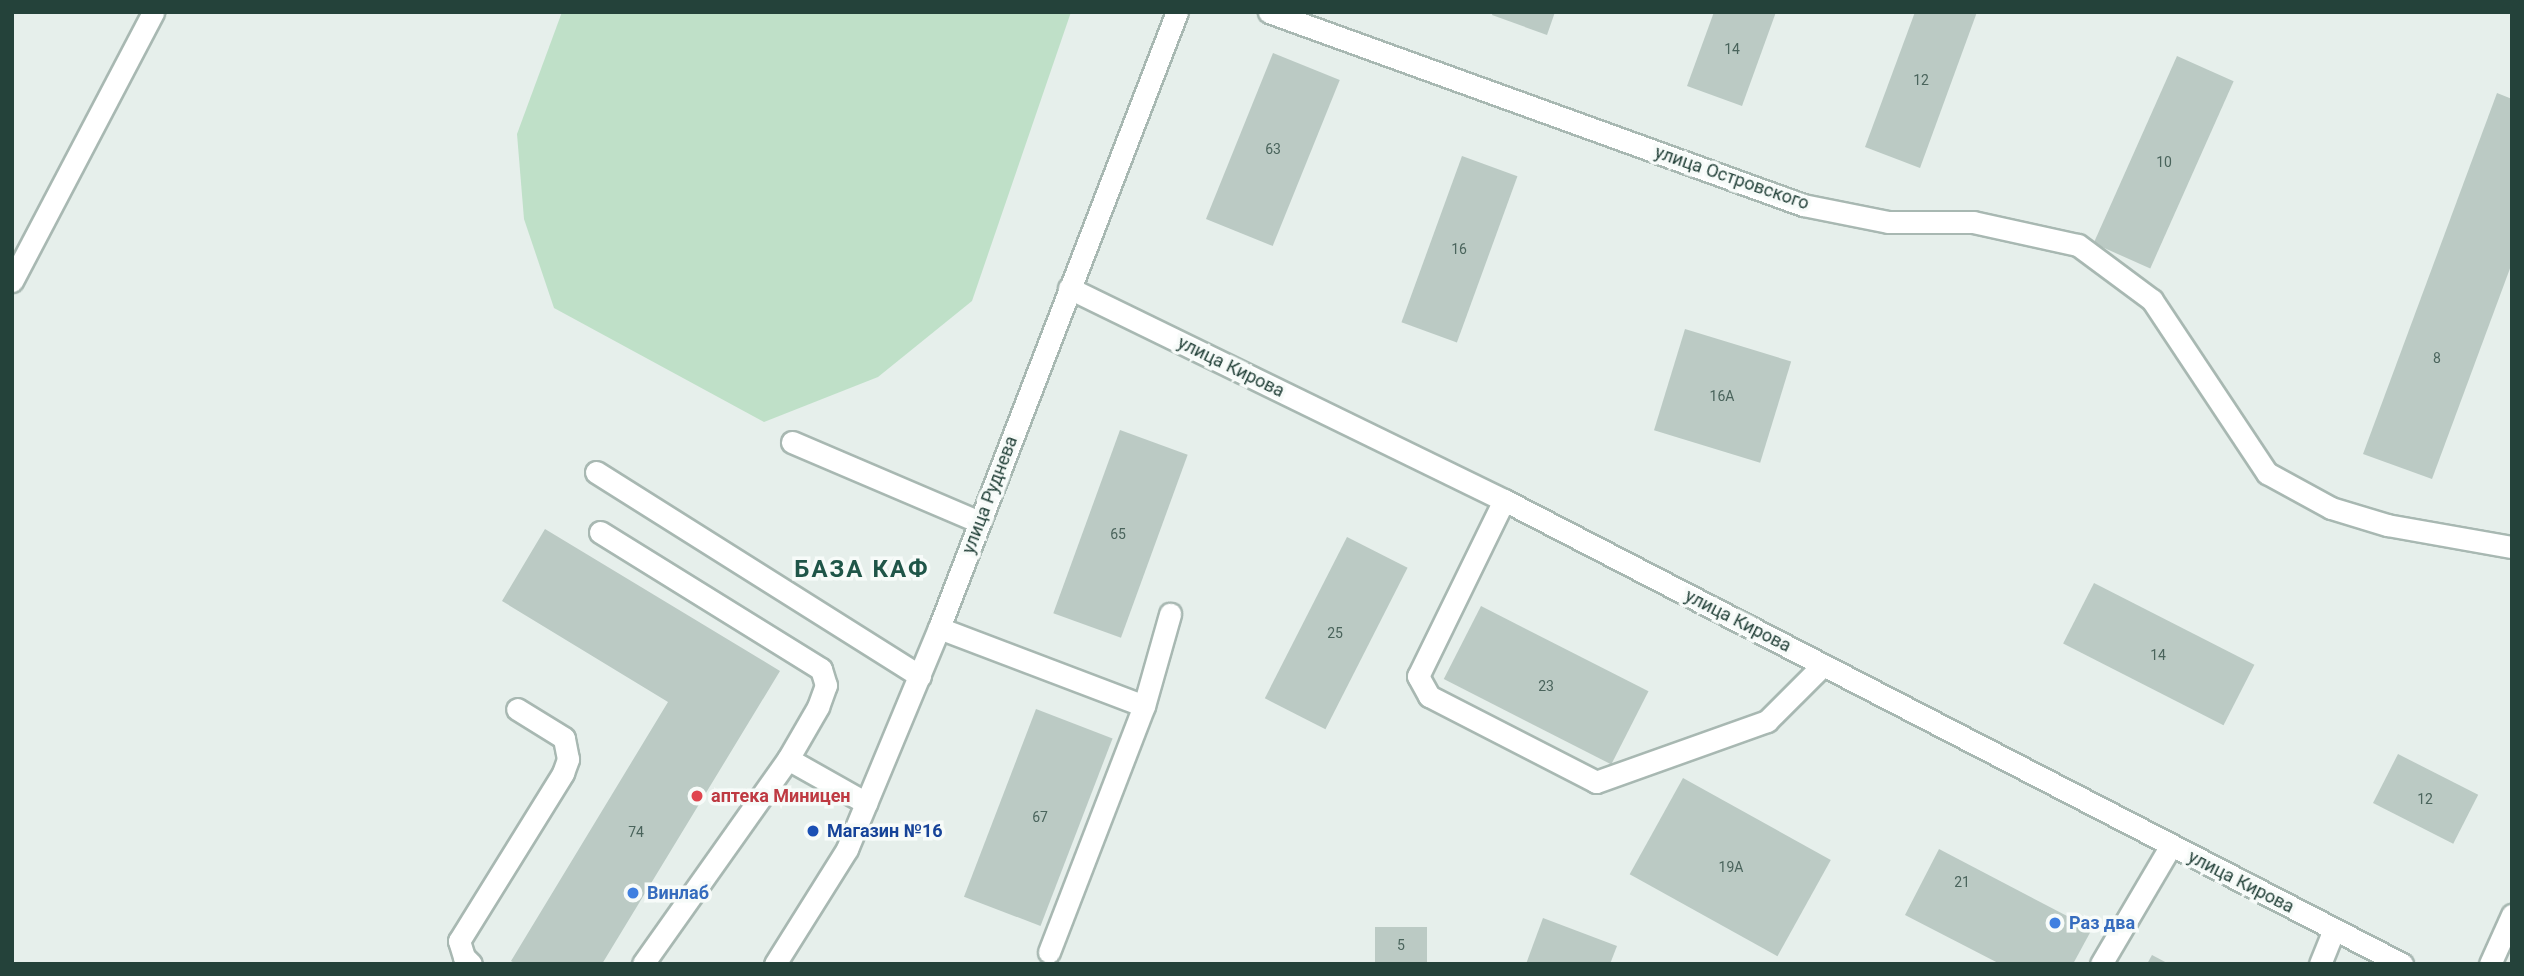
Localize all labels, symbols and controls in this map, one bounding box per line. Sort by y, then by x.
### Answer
house number: 14 [1724,41,1740,57]
house number: 12 [1913,72,1929,88]
house number: 63 [1265,141,1281,157]
street label: улица Островского [1652,141,1812,215]
house number: 10 [2156,154,2172,170]
house number: 16 [1451,241,1467,257]
street label: улица Кирова [1174,332,1288,402]
house number: 8 [2433,350,2441,366]
house number: 16А [1710,388,1734,404]
street label: улица Руднева [958,433,1022,557]
house number: 65 [1110,526,1126,542]
district label: БАЗА КАФ [795,556,929,584]
street label: улица Кирова [1681,585,1795,657]
house number: 25 [1327,625,1343,641]
house number: 14 [2150,647,2166,663]
house number: 23 [1538,678,1554,694]
place label: аптека Миницен [711,785,851,807]
marker: аптека Миницен [689,788,705,804]
house number: 12 [2417,791,2433,807]
house number: 67 [1032,809,1048,825]
place label: Магазин №16 [827,820,943,842]
marker: Магазин №16 [805,823,821,839]
house number: 74 [628,824,644,840]
street label: улица Кирова [2184,846,2298,918]
house number: 19А [1719,859,1743,875]
house number: 21 [1954,874,1970,890]
place label: Винлаб [647,882,709,904]
marker: Винлаб [625,885,641,901]
place label: Раз два [2069,912,2135,934]
marker: Раз два [2047,915,2063,931]
house number: 5 [1397,937,1405,953]

